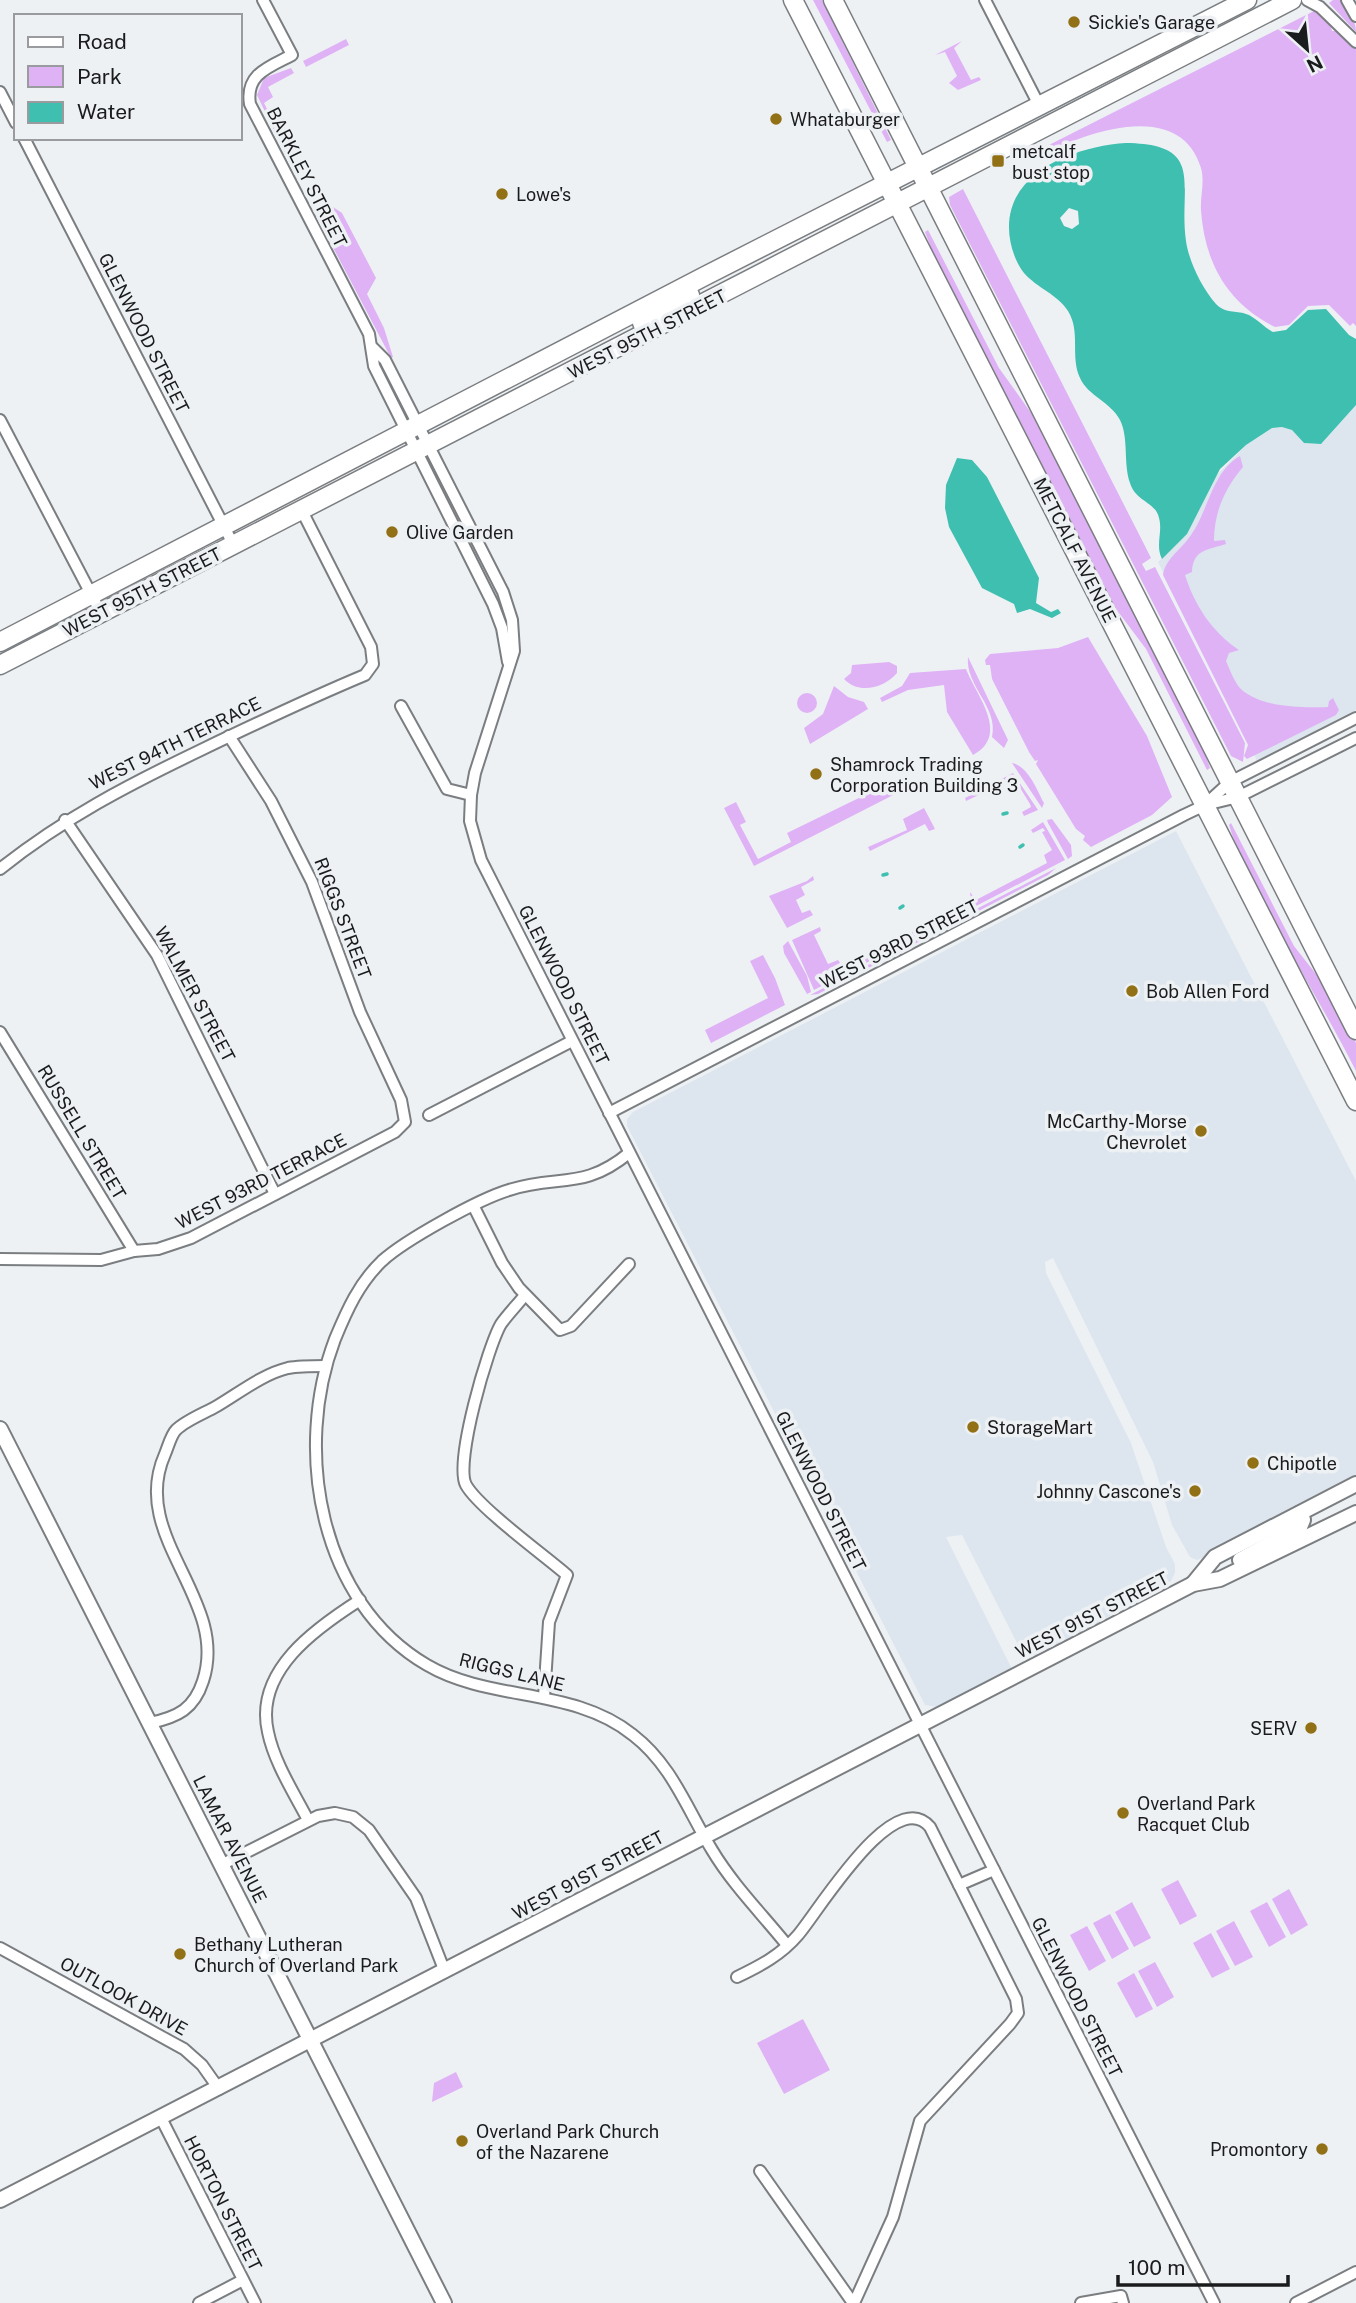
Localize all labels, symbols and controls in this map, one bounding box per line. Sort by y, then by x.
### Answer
place label: Sickie's Garage [1088,12,1215,33]
legend [14,14,242,140]
marker: Sickie's Garage [1066,14,1082,30]
north arrow [1272,14,1342,84]
text: Road [77,29,127,54]
text: N [1303,51,1326,77]
text: Park [77,64,122,89]
text: Water [77,99,135,124]
street label: BARKLEY STREET [263,103,352,251]
place label: Whataburger [790,109,900,130]
marker: Whataburger [768,111,784,127]
place label: metcalf bust stop [1012,141,1090,183]
marker: metcalf bust stop [990,153,1006,169]
place label: Lowe's [516,184,571,205]
marker: Lowe's [494,186,510,202]
street label: GLENWOOD STREET [95,250,194,417]
street label: WEST 95TH STREET [564,285,730,383]
street label: METCALF AVENUE [1029,474,1121,626]
place label: Olive Garden [406,522,514,543]
marker: Olive Garden [384,524,400,540]
street label: WEST 95TH STREET [59,543,225,641]
street label: WEST 94TH TERRACE [86,692,264,794]
place label: Shamrock Trading Corporation Building 3 [830,754,1018,796]
marker: Shamrock Trading Corporation Building 3 [808,766,824,782]
street label: RIGGS STREET [310,854,376,982]
street label: WEST 93RD STREET [816,895,982,993]
street label: GLENWOOD STREET [515,902,614,1069]
street label: WALMER STREET [150,923,240,1065]
place label: Bob Allen Ford [1146,981,1269,1002]
marker: Bob Allen Ford [1124,983,1140,999]
street label: RUSSELL STREET [34,1061,131,1203]
place label: McCarthy-Morse Chevrolet [1047,1111,1187,1153]
marker: McCarthy-Morse Chevrolet [1193,1123,1209,1139]
street label: WEST 93RD TERRACE [172,1129,350,1233]
street label: GLENWOOD STREET [772,1408,871,1575]
place label: StorageMart [987,1417,1093,1438]
marker: StorageMart [965,1419,981,1435]
place label: Chipotle [1267,1453,1337,1474]
marker: Chipotle [1245,1455,1261,1471]
place label: Johnny Cascone's [1036,1481,1181,1502]
marker: Johnny Cascone's [1187,1483,1203,1499]
street label: WEST 91ST STREET [1012,1567,1172,1663]
street label: RIGGS LANE [457,1649,567,1695]
place label: SERV [1250,1718,1297,1739]
marker: SERV [1303,1720,1319,1736]
street label: LAMAR AVENUE [189,1772,271,1906]
place label: Overland Park Racquet Club [1137,1793,1256,1835]
marker: Overland Park Racquet Club [1115,1805,1131,1821]
street label: WEST 91ST STREET [509,1826,668,1924]
street label: GLENWOOD STREET [1028,1914,1127,2081]
place label: Bethany Lutheran Church of Overland Park [194,1934,398,1976]
marker: Bethany Lutheran Church of Overland Park [172,1946,188,1962]
street label: OUTLOOK DRIVE [57,1952,191,2040]
place label: Overland Park Church of the Nazarene [476,2121,659,2163]
street label: HORTON STREET [180,2132,266,2274]
marker: Overland Park Church of the Nazarene [454,2133,470,2149]
place label: Promontory [1210,2139,1308,2160]
marker: Promontory [1314,2141,1330,2157]
scale bar [1118,2244,1288,2288]
text: 100 m [1128,2255,1185,2280]

